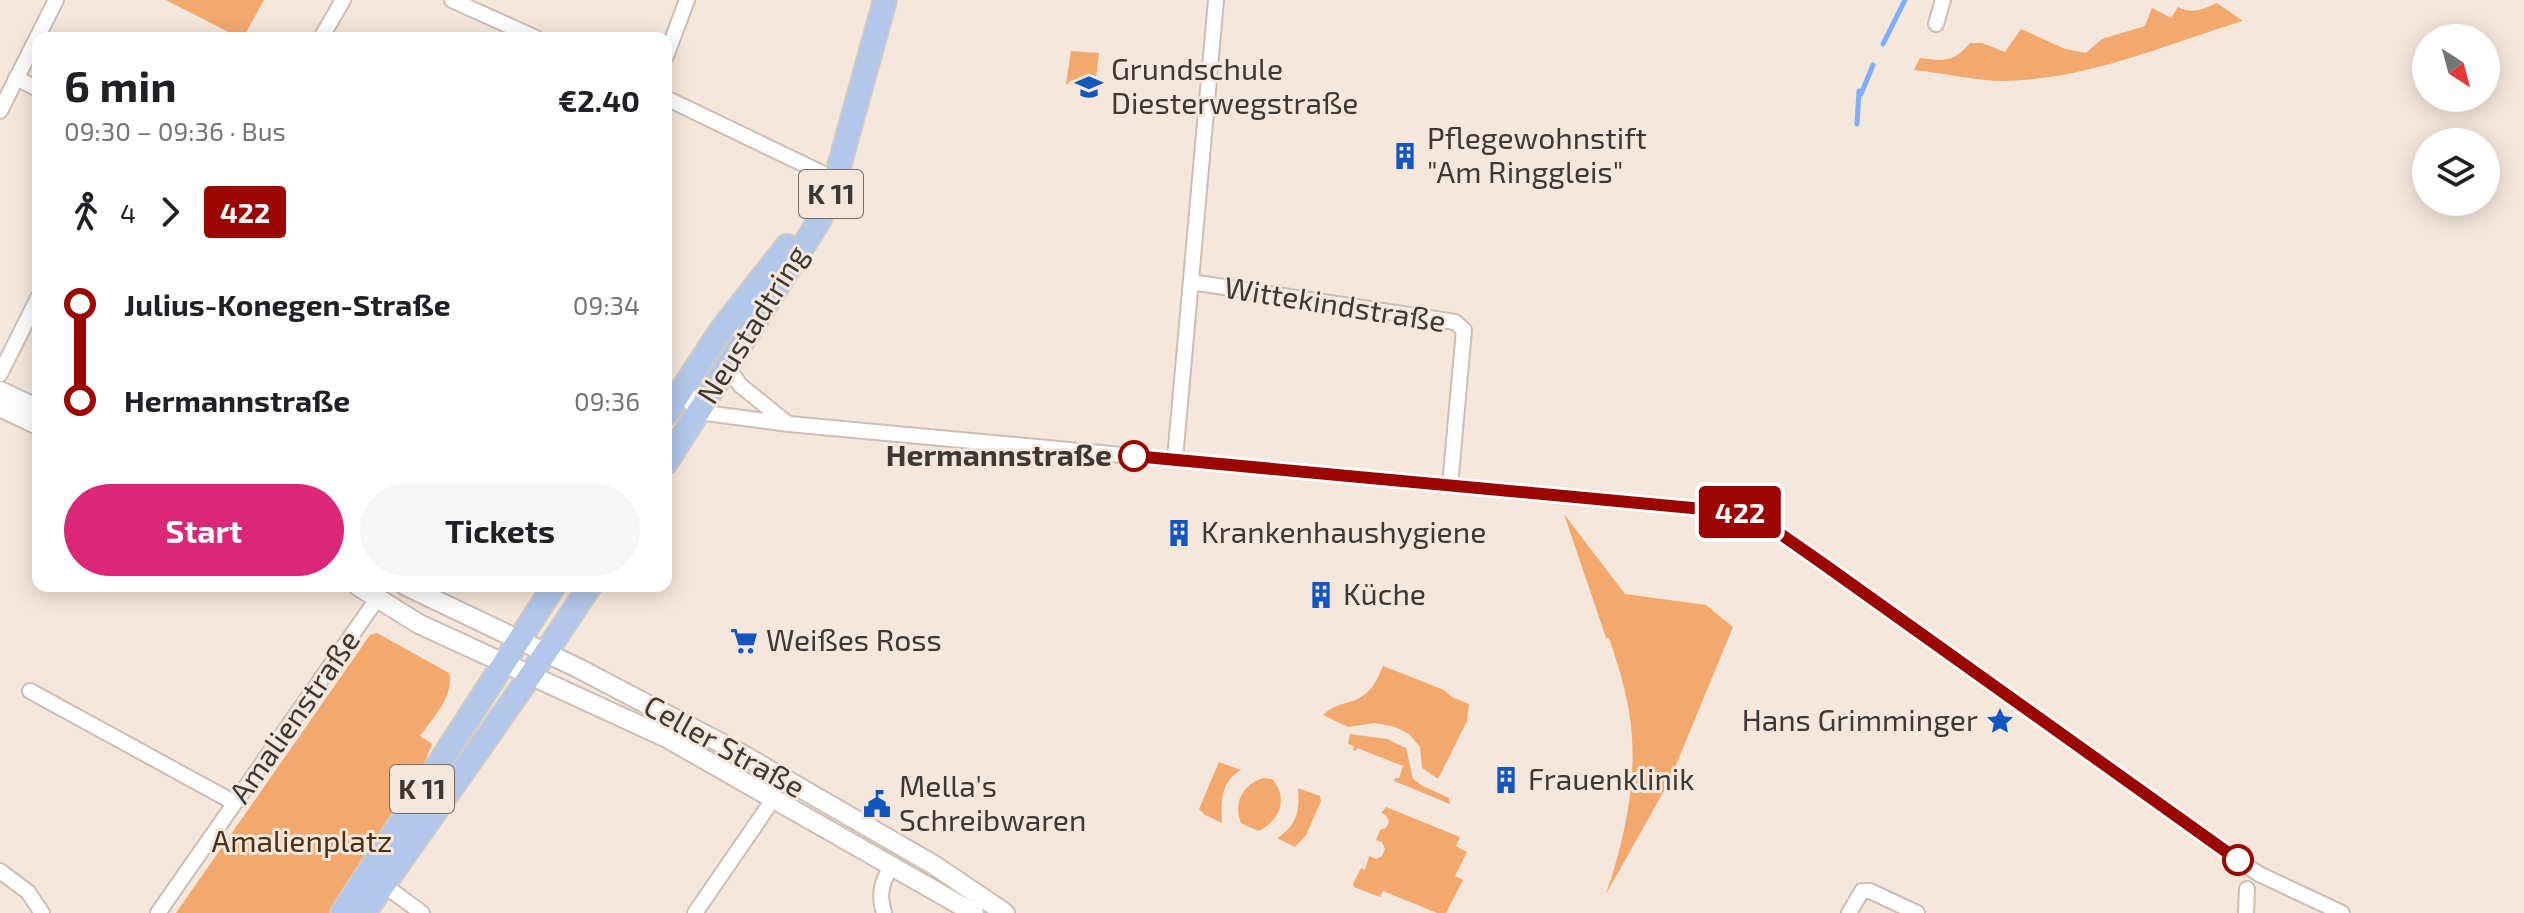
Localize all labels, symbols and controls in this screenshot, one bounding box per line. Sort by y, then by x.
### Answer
north arrow [2412,24,2500,112]
map controls [2412,24,2500,216]
place label: Grundschule Diesterwegstraße [1111,50,1358,120]
text: 6 min [64,58,177,111]
school or university icon: Grundschule Diesterwegstraße [1074,72,1104,102]
text: €2.40 [558,82,640,118]
text: 09:30 – 09:36 · Bus [64,115,286,146]
place label: Pflegewohnstift "Am Ringgleis" [1427,119,1647,189]
button: layers [2412,128,2500,216]
building icon: Pflegewohnstift "Am Ringgleis" [1390,141,1420,171]
road number: K 11 [799,170,863,218]
icon: walk [64,190,108,234]
icon: forward [148,190,192,234]
text: 422 [220,195,270,229]
text: 4 [120,197,136,228]
street label: Neustadtring [688,238,814,410]
street label: Wittekindstraße [1222,268,1449,338]
text: Julius-Konegen-Straße [124,286,451,322]
text: 09:34 [573,289,640,320]
text: Hermannstraße [124,382,350,418]
text: 09:36 [574,385,640,416]
place label: Hermannstraße [886,436,1112,472]
marker: Hermannstraße [1119,441,1149,471]
button: Start [64,484,344,576]
button: Tickets [360,484,640,576]
line badge: 422 [1694,486,1786,538]
text: 422 [1715,495,1765,529]
place label: Krankenhaushygiene [1201,513,1486,549]
building icon: Krankenhaushygiene [1164,518,1194,548]
place label: Küche [1343,575,1426,611]
building icon: Küche [1306,580,1336,610]
place label: Weißes Ross [766,621,942,657]
street label: Amalienstraße [220,622,366,809]
supermarket icon: Weißes Ross [729,626,759,656]
street label: Celler Straße [638,686,812,804]
place label: Hans Grimminger [1742,701,1978,737]
place icon: Hans Grimminger [1985,706,2015,736]
place label: Frauenklinik [1528,760,1695,796]
road number: K 11 [390,765,454,813]
building icon: Frauenklinik [1491,765,1521,795]
place label: Mella's Schreibwaren [899,767,1086,837]
public building icon: Mella's Schreibwaren [862,789,892,819]
park label: Amalienplatz [212,822,392,858]
unlabelled marker [2223,845,2253,875]

